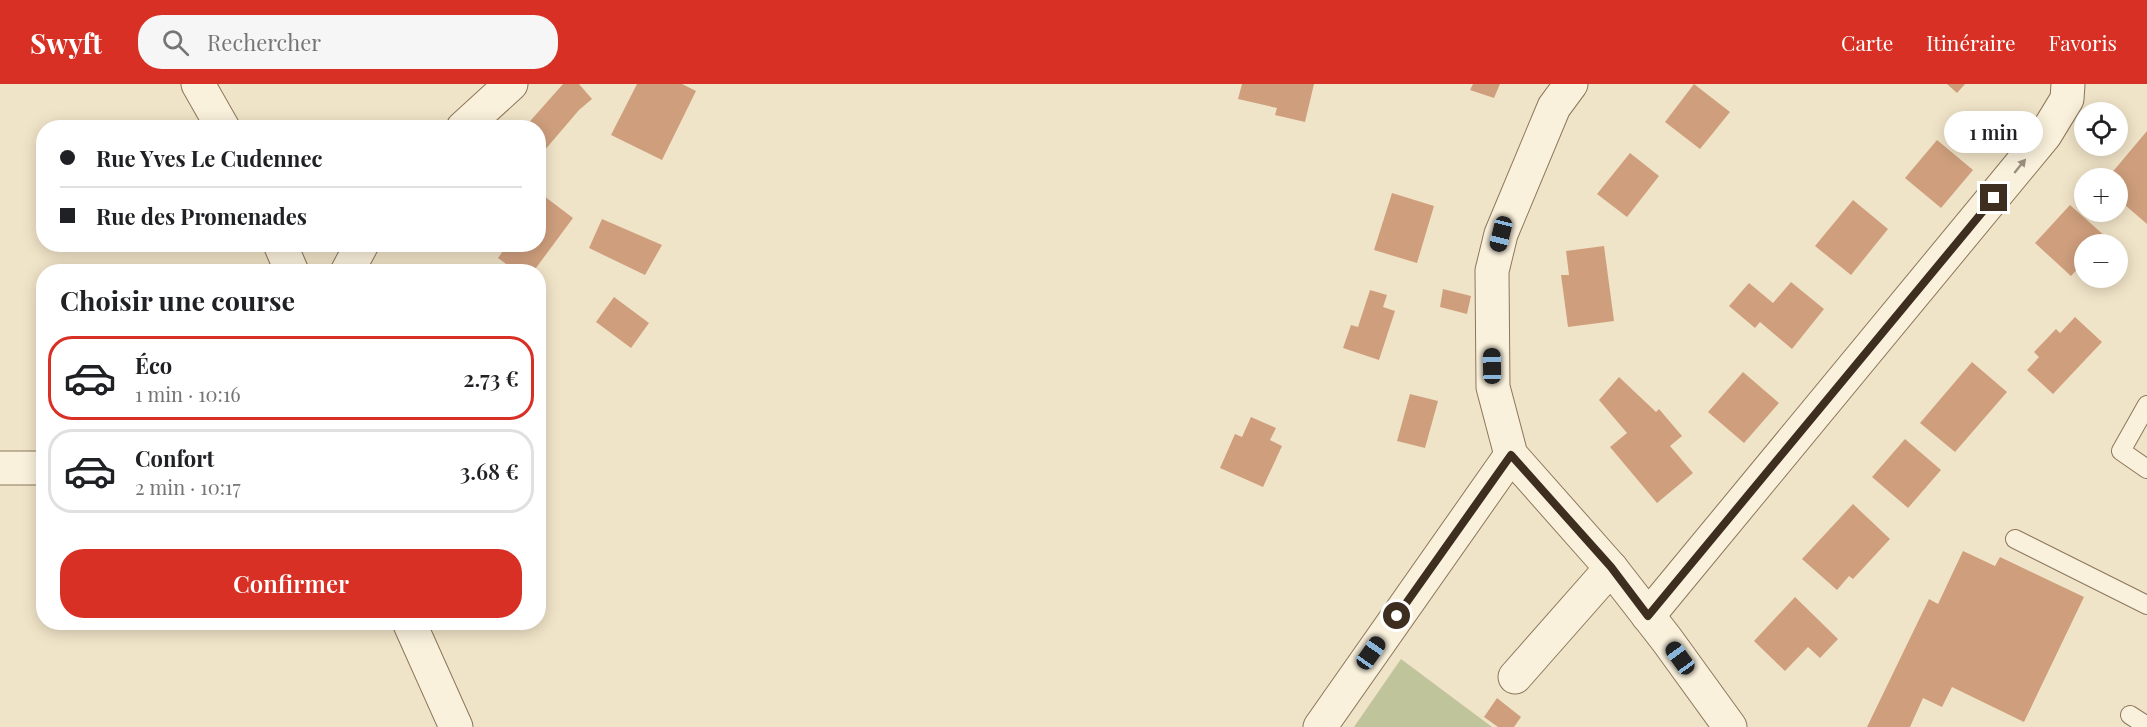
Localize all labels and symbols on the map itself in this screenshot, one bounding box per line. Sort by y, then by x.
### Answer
callout: 1 min [1944,111,2044,153]
one-way arrow [2014,158,2027,174]
route end [1980,184,2007,211]
car [1488,214,1514,254]
car [1483,348,1501,384]
route start [1383,602,1410,629]
car [1353,633,1389,673]
car [1662,638,1698,678]

